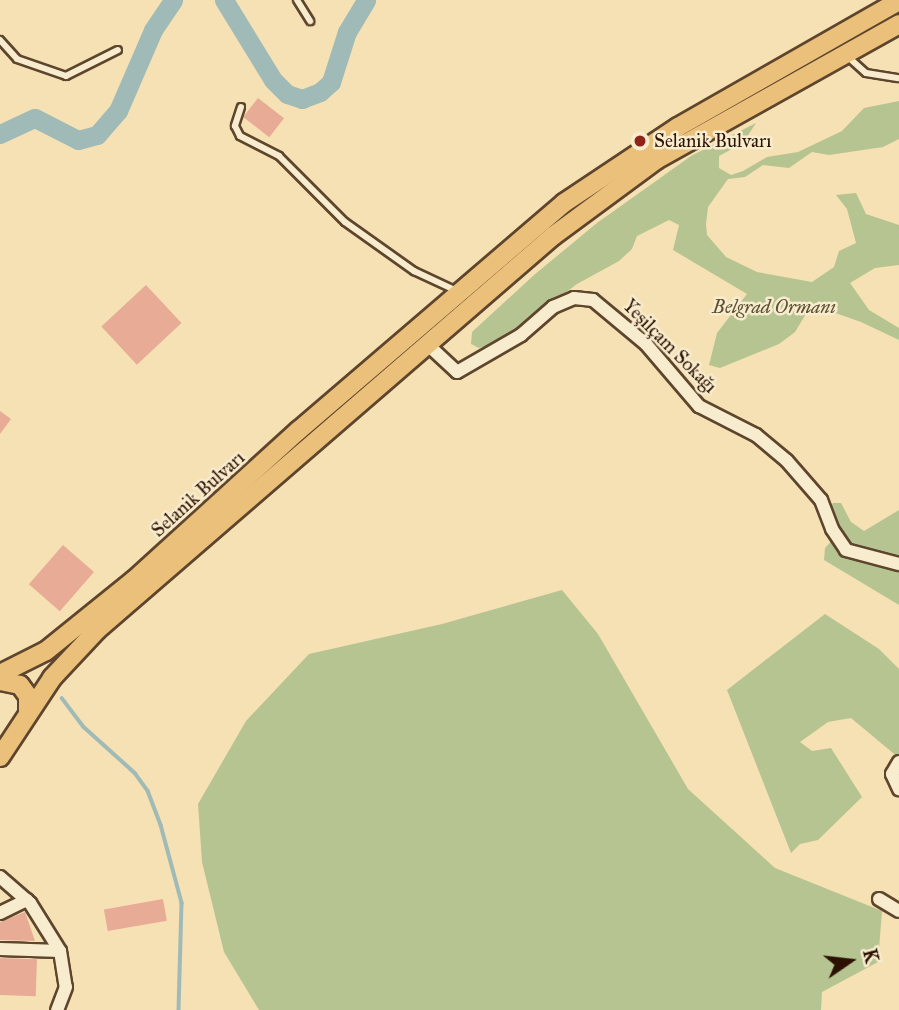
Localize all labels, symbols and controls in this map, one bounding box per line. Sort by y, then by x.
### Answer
place label: Selanik Bulvarı [654,130,771,152]
marker: Selanik Bulvarı [632,133,648,149]
street label: Yeşilçam Sokağı [618,294,722,398]
park label: Belgrad Ormanı [712,296,836,318]
street label: Selanik Bulvarı [147,446,249,542]
north arrow [815,926,885,996]
text: K [858,946,884,965]

